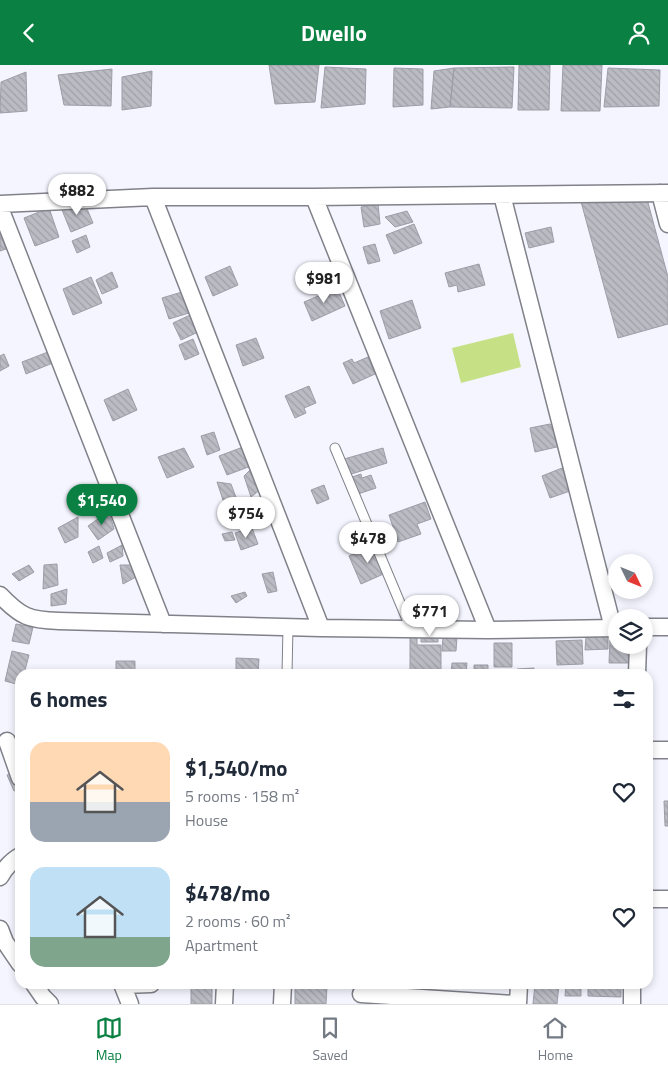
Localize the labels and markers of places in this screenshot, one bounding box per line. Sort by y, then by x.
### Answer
pin: $882 [47,173,107,216]
pin: $981 [294,261,354,304]
pin: $1,540 [61,483,143,526]
pin: $754 [216,497,276,539]
pin: $478 [338,521,398,564]
pin: $771 [400,595,460,637]

